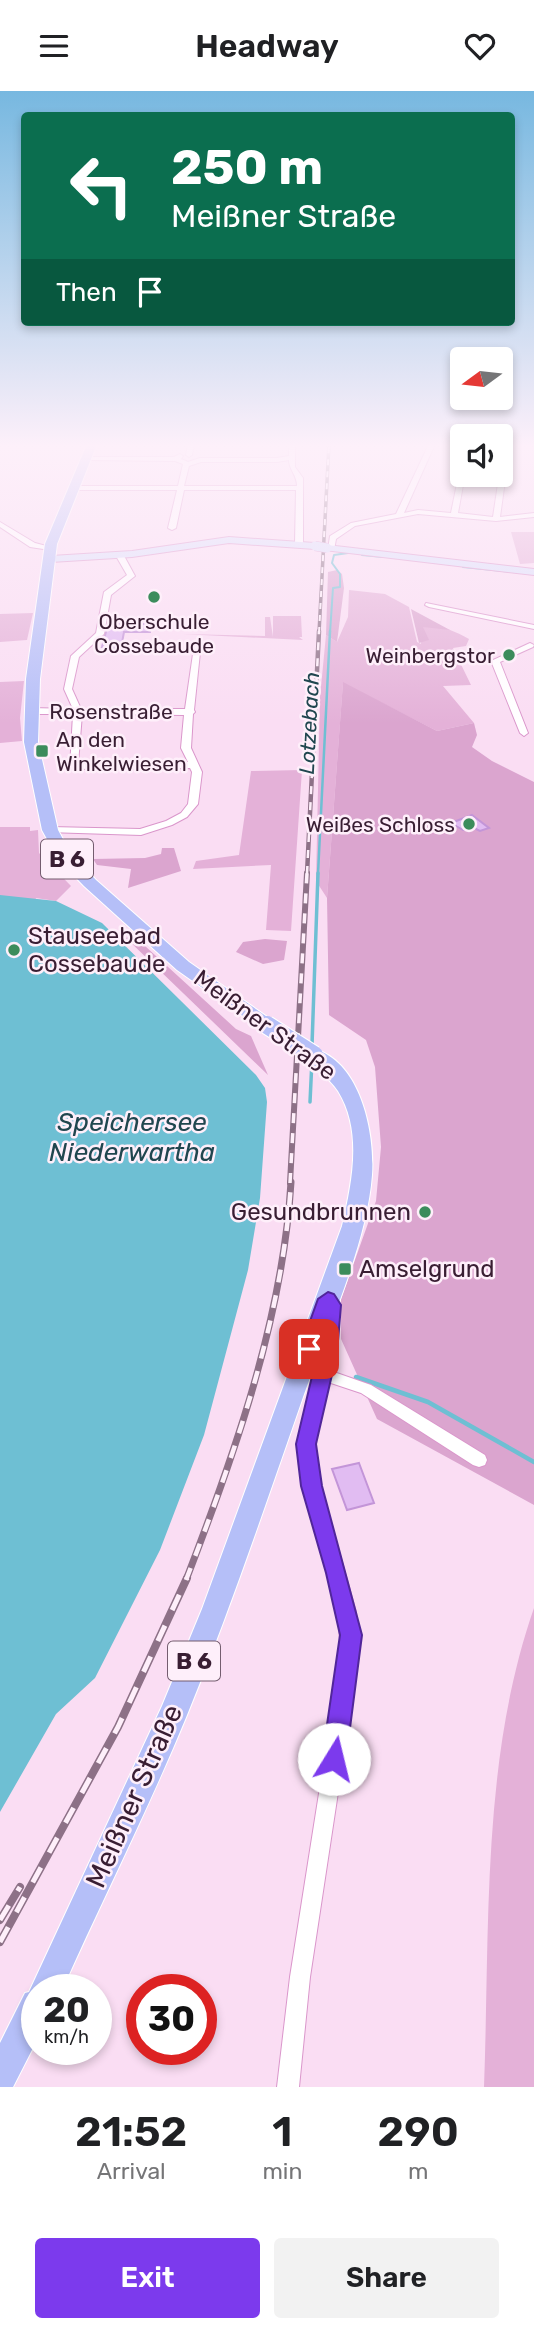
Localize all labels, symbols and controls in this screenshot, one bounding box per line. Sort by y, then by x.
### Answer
icon: menu [35,27,73,65]
text: Headway [195,27,339,65]
icon: heart [461,27,499,65]
text: 250 m [171,138,323,196]
icon: left [56,140,147,231]
text: Meißner Straße [171,197,396,235]
icon: arrive [131,273,169,311]
text: Then [56,277,117,308]
north arrow [450,347,513,409]
map controls [450,347,513,487]
button: sound [450,424,513,487]
marker: Oberschule Cossebaude [146,589,162,605]
place label: Oberschule Cossebaude [94,609,214,658]
place label: Weinbergstor [366,643,495,668]
marker: Weinbergstor [501,647,517,663]
water label: Lotzebach [294,671,324,775]
street label: Rosenstraße [49,699,173,724]
place label: An den Winkelwiesen [56,727,187,776]
marker: An den Winkelwiesen [34,743,50,759]
place label: Weißes Schloss [306,812,455,837]
marker: Weißes Schloss [461,816,477,832]
road number: B 6 [41,839,93,879]
place label: Stauseebad Cossebaude [28,922,165,978]
marker: Stauseebad Cossebaude [6,942,22,958]
street label: Meißner Straße [188,964,342,1086]
water label: Speichersee Niederwartha [49,1107,215,1168]
place label: Gesundbrunnen [231,1198,411,1226]
marker: Gesundbrunnen [417,1204,433,1220]
place label: Amselgrund [359,1255,495,1283]
marker: Amselgrund [337,1261,353,1277]
pin [279,1319,339,1379]
icon: arrive [290,1330,328,1368]
road number: B 6 [168,1641,220,1681]
street label: Meißner Straße [79,1699,189,1893]
position arrow [297,1722,371,1796]
speed limit sign: 30 [126,1974,217,2065]
text: 20 [43,1989,90,2031]
text: km/h [44,2026,89,2048]
text: 21:52 [75,2107,187,2157]
text: 1 [272,2107,292,2157]
text: 290 [378,2107,459,2157]
text: Arrival [97,2157,166,2185]
text: min [262,2157,302,2185]
text: m [408,2157,428,2185]
button: Exit [35,2238,260,2318]
button: Share [274,2238,499,2318]

